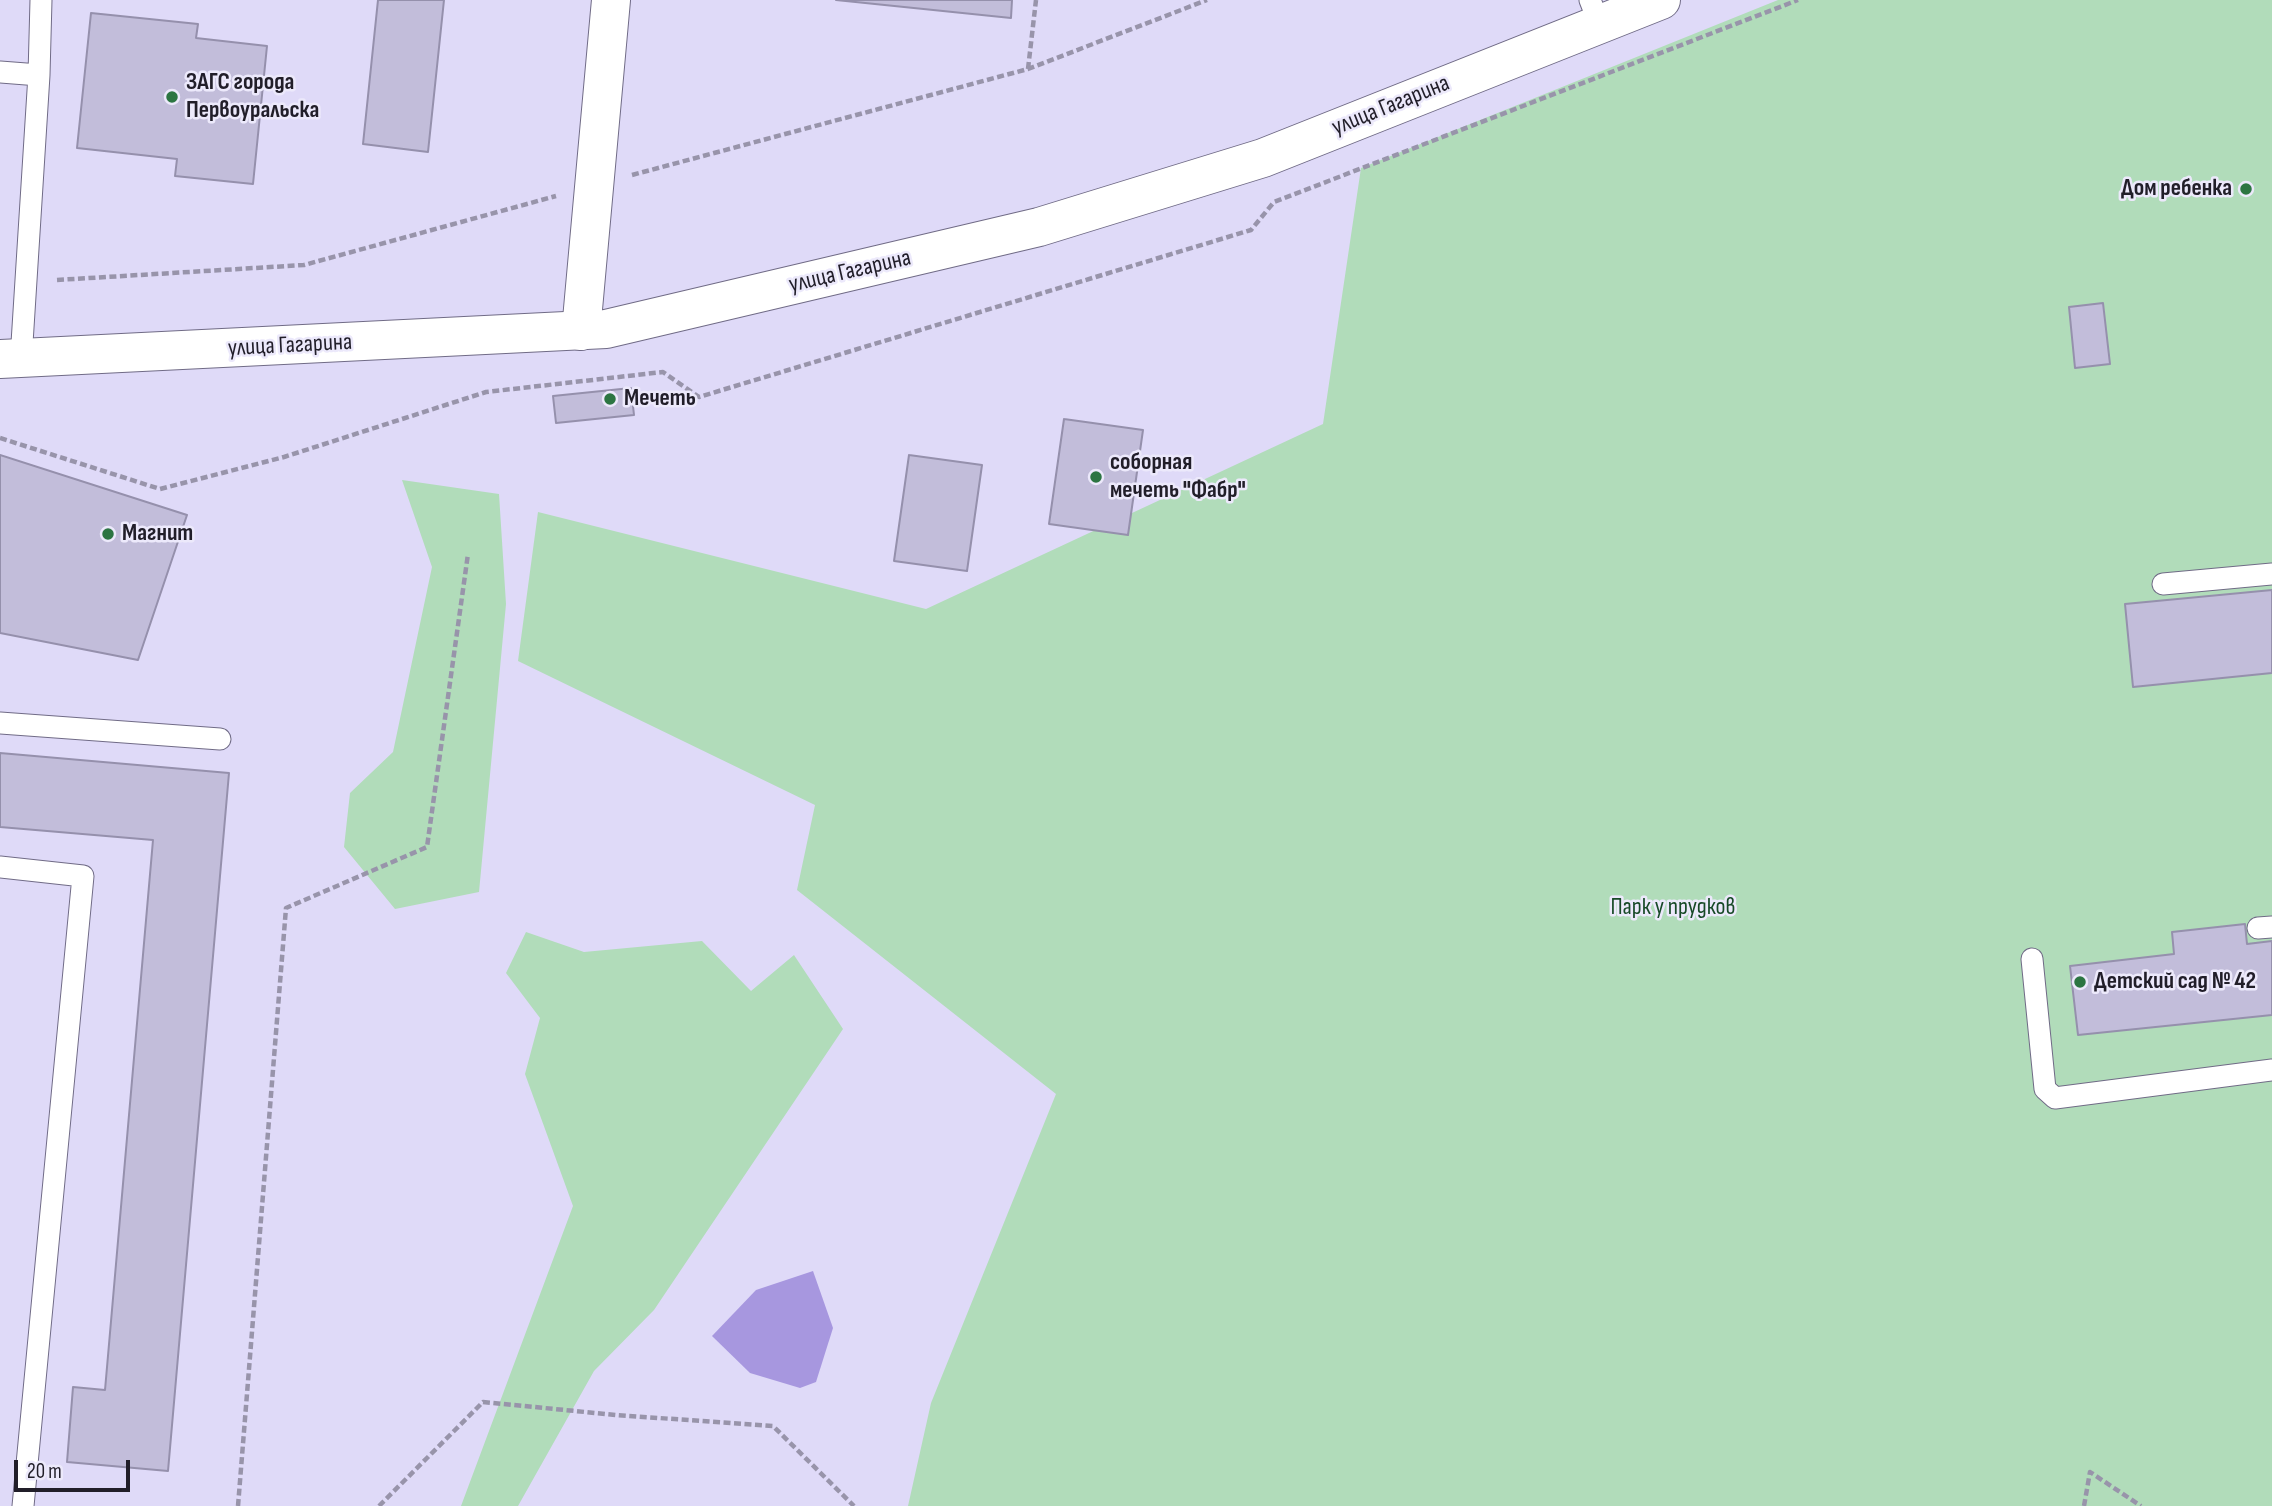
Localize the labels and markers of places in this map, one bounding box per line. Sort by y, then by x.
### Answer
place label: ЗАГС города Первоуральска [186,69,319,125]
marker: ЗАГС города Первоуральска [164,89,180,105]
place label: Дом ребенка [2121,175,2232,203]
marker: Дом ребенка [2238,181,2254,197]
place label: Мечеть [624,385,696,413]
marker: Мечеть [602,391,618,407]
place label: соборная мечеть "Фабр" [1110,449,1246,505]
marker: соборная мечеть "Фабр" [1088,469,1104,485]
place label: Магнит [122,520,193,548]
marker: Магнит [100,526,116,542]
place label: Детский сад № 42 [2094,968,2256,996]
marker: Детский сад № 42 [2072,974,2088,990]

